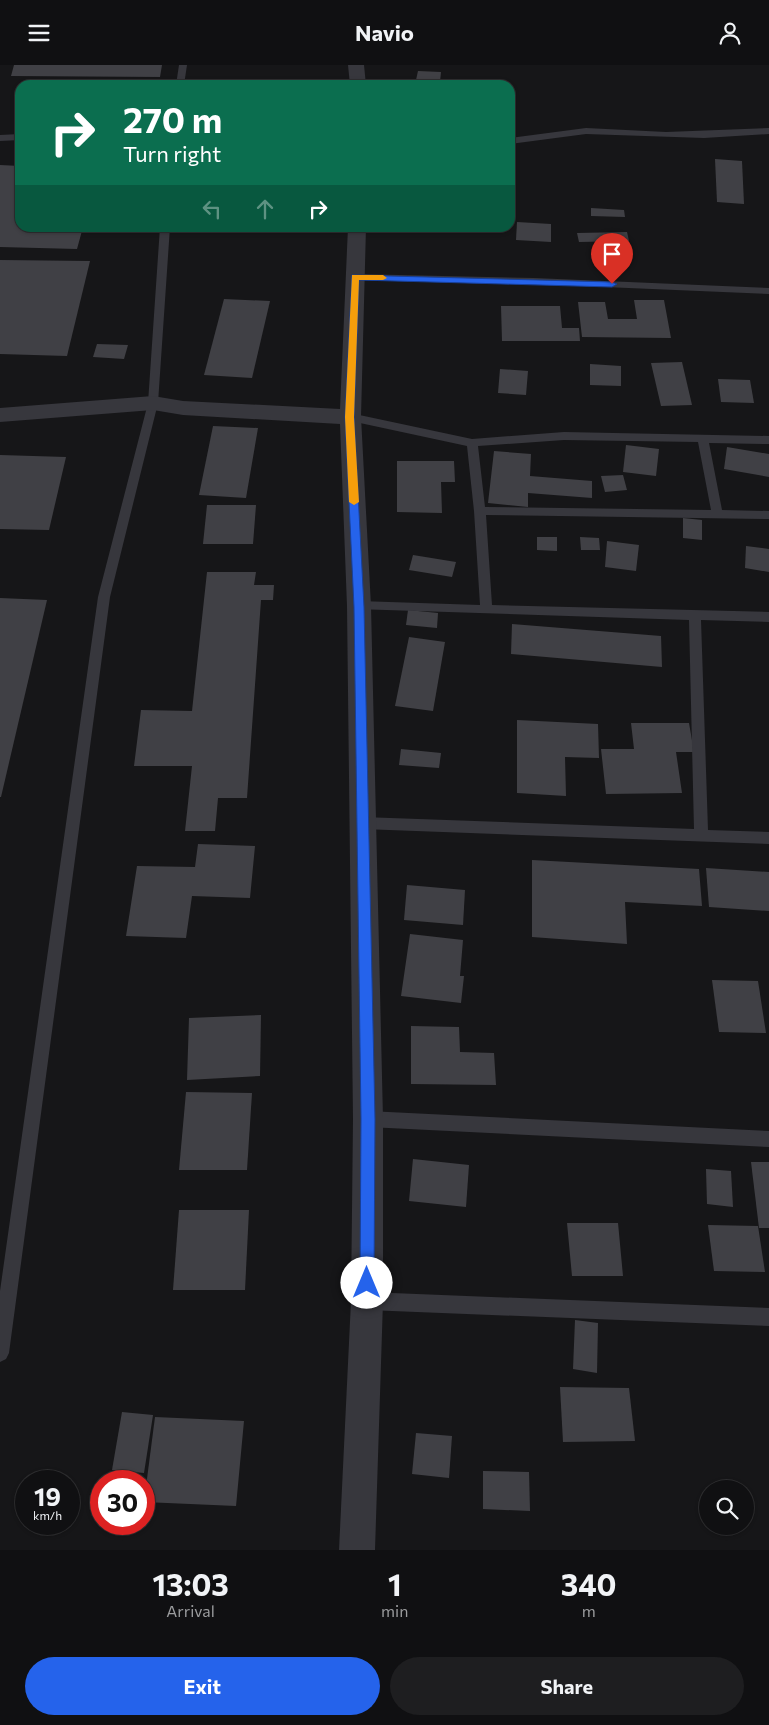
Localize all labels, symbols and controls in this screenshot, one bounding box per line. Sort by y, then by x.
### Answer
icon: menu [25,19,53,47]
text: Navio [355,19,414,46]
icon: person [716,19,744,47]
text: 270 m [123,97,222,140]
icon: right [40,100,105,165]
text: Turn right [123,140,221,167]
icon: left [198,195,226,223]
icon: ahead [251,195,279,223]
icon: right [304,195,332,223]
pin [591,233,633,284]
icon: arrive [598,240,626,268]
position arrow [340,1256,392,1308]
speed limit sign: 30 [90,1470,155,1535]
map controls [699,1480,754,1535]
button: search [699,1480,754,1535]
text: 19 [34,1481,61,1511]
text: km/h [33,1508,62,1522]
text: 13:03 [152,1565,229,1602]
text: 1 [388,1565,401,1602]
text: 340 [561,1565,617,1602]
text: Arrival [166,1601,215,1620]
text: min [381,1601,408,1620]
text: m [582,1601,596,1620]
button: Exit [25,1657,380,1715]
button: Share [390,1657,744,1715]

